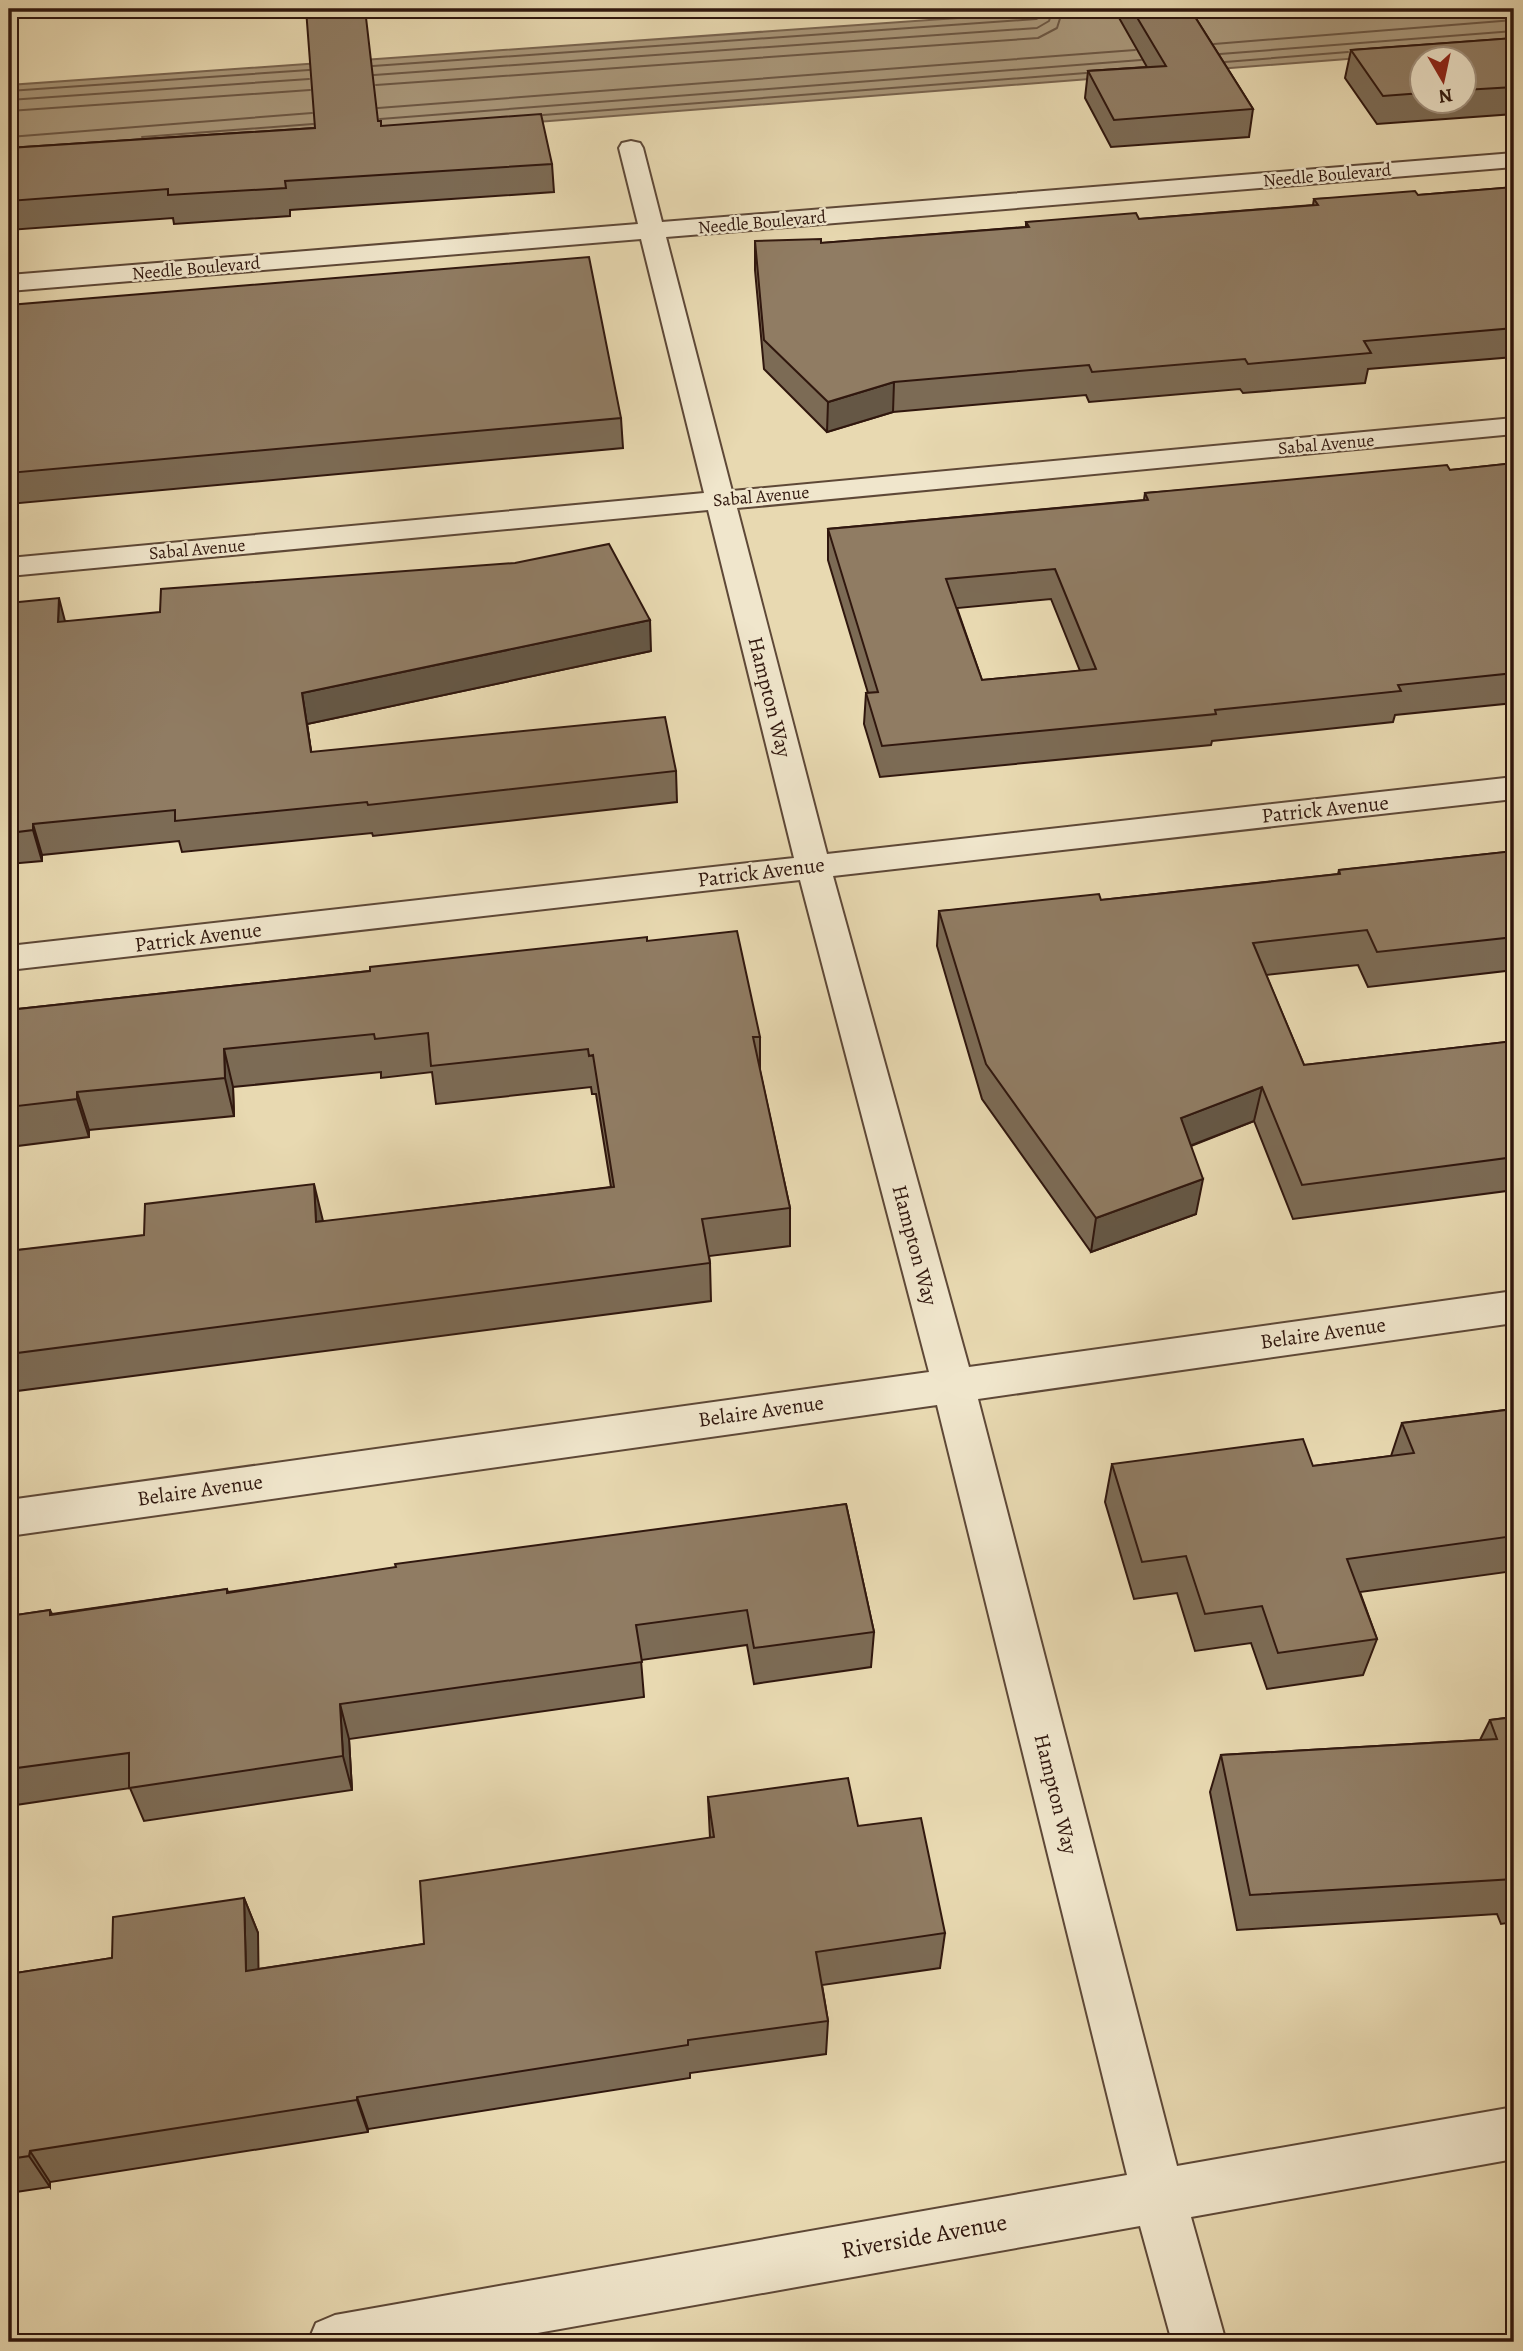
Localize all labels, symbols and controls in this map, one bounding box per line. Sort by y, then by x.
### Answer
north arrow [1408,46,1478,116]
text: N [1436,82,1454,110]
street label: Needle Boulevard [1262,157,1392,193]
street label: Needle Boulevard [697,204,827,240]
street label: Needle Boulevard [131,250,261,286]
street label: Sabal Avenue [1277,428,1375,460]
street label: Sabal Avenue [712,480,810,512]
street label: Sabal Avenue [148,533,246,565]
street label: Hampton Way [741,634,799,761]
street label: Patrick Avenue [1260,788,1390,830]
street label: Patrick Avenue [696,850,826,894]
street label: Patrick Avenue [133,915,263,959]
street label: Hampton Way [885,1182,945,1309]
street label: Belaire Avenue [1258,1310,1388,1356]
street label: Belaire Avenue [696,1388,826,1434]
street label: Belaire Avenue [135,1467,265,1513]
street label: Hampton Way [1027,1731,1085,1858]
street label: Riverside Avenue [839,2206,1009,2266]

